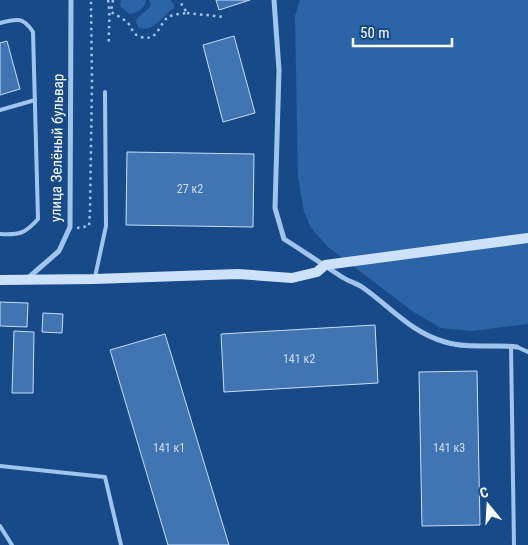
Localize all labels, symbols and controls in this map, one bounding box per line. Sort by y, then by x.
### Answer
scale bar [353,15,452,47]
text: 50 m [360,24,390,42]
street label: улица Зелёный бульвар [47,74,67,222]
house number: 27 к2 [177,182,203,196]
house number: 141 к2 [283,352,315,366]
house number: 141 к1 [153,441,185,455]
house number: 141 к3 [433,441,465,455]
north arrow [463,480,513,530]
text: С [478,484,490,501]

